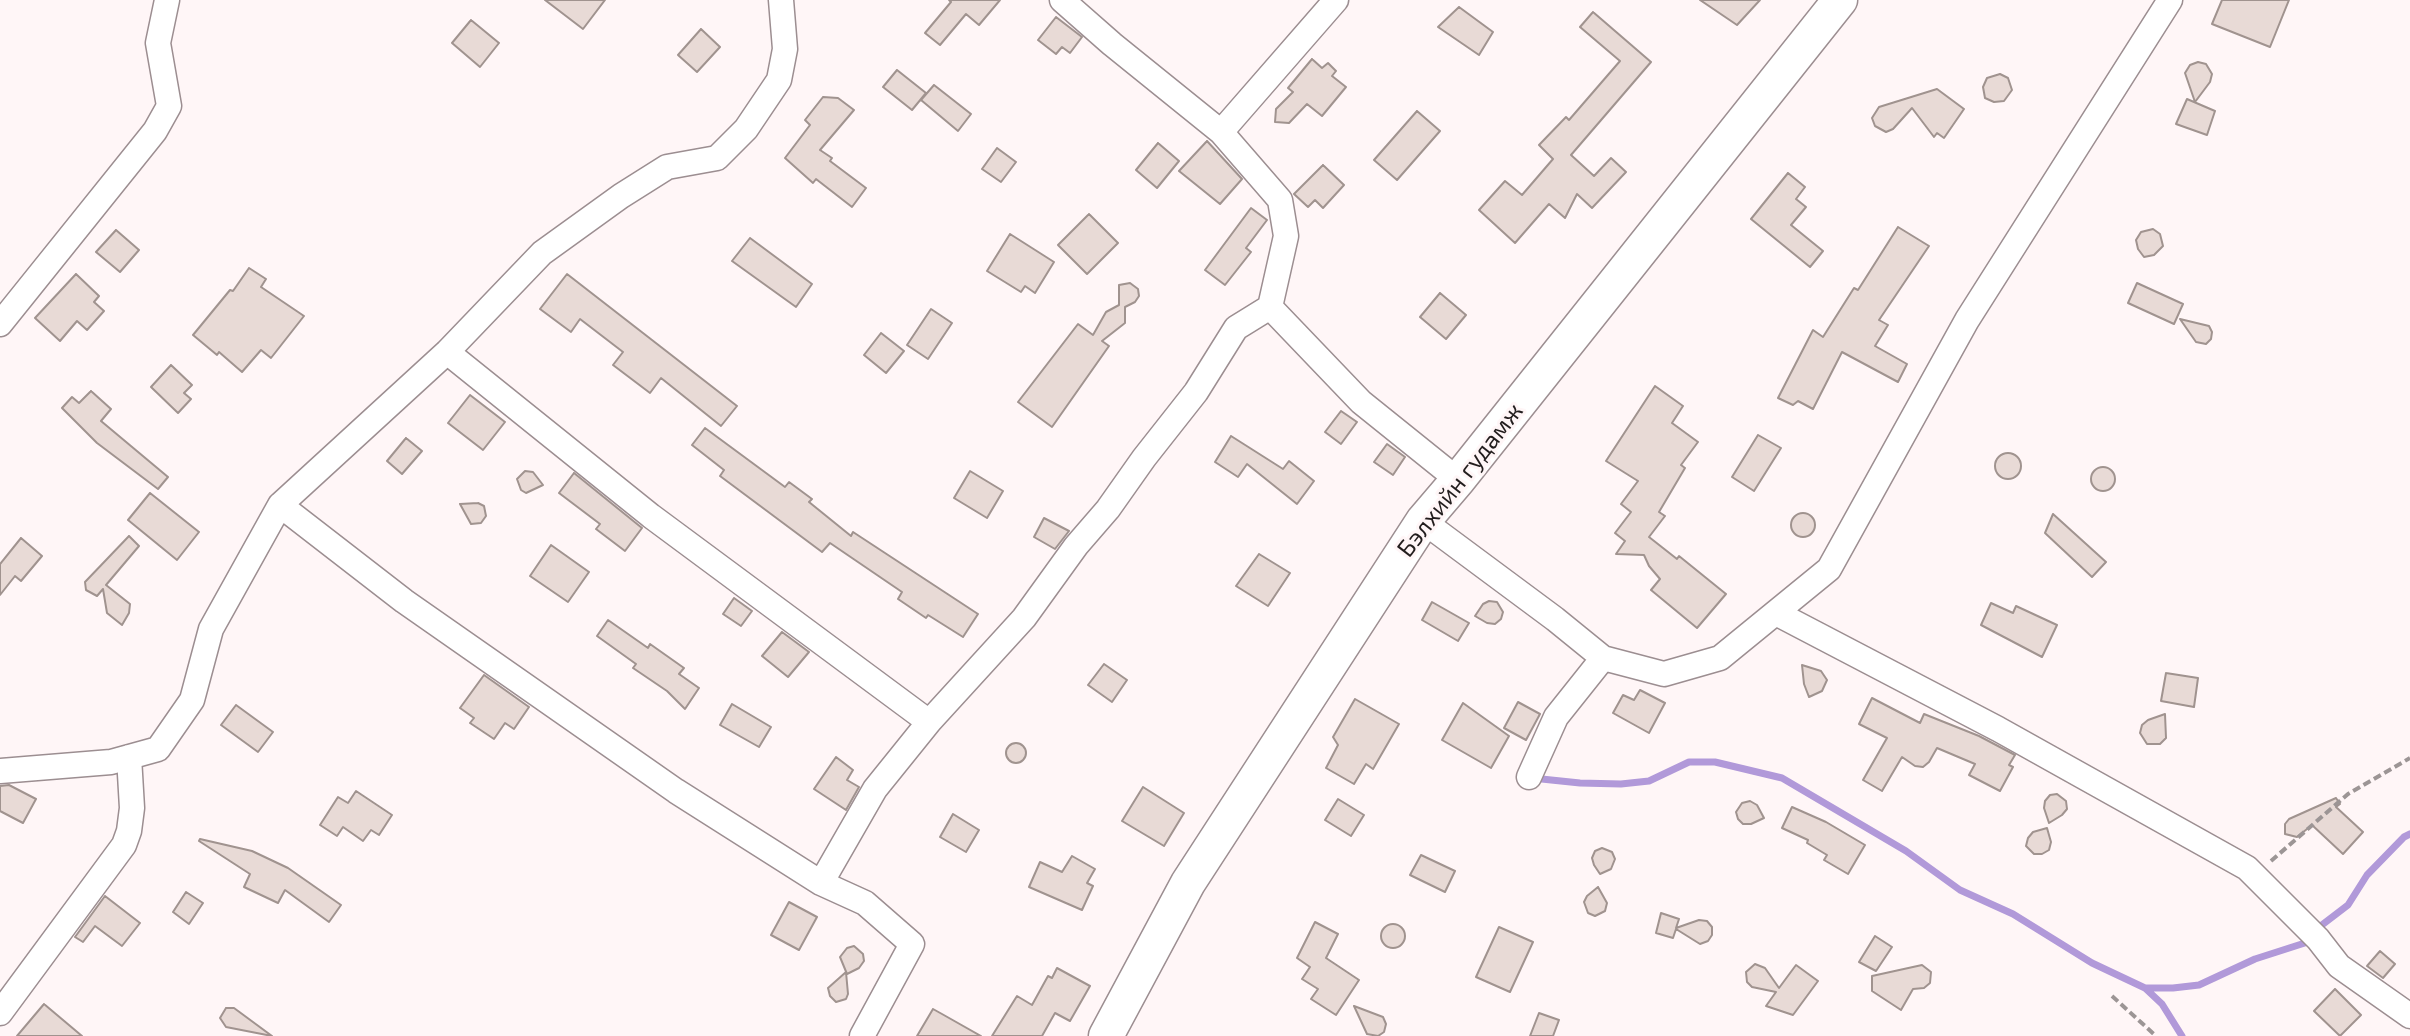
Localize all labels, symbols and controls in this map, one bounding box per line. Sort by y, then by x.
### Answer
street label: Бэлхийн гудамж [1391,397,1529,563]

